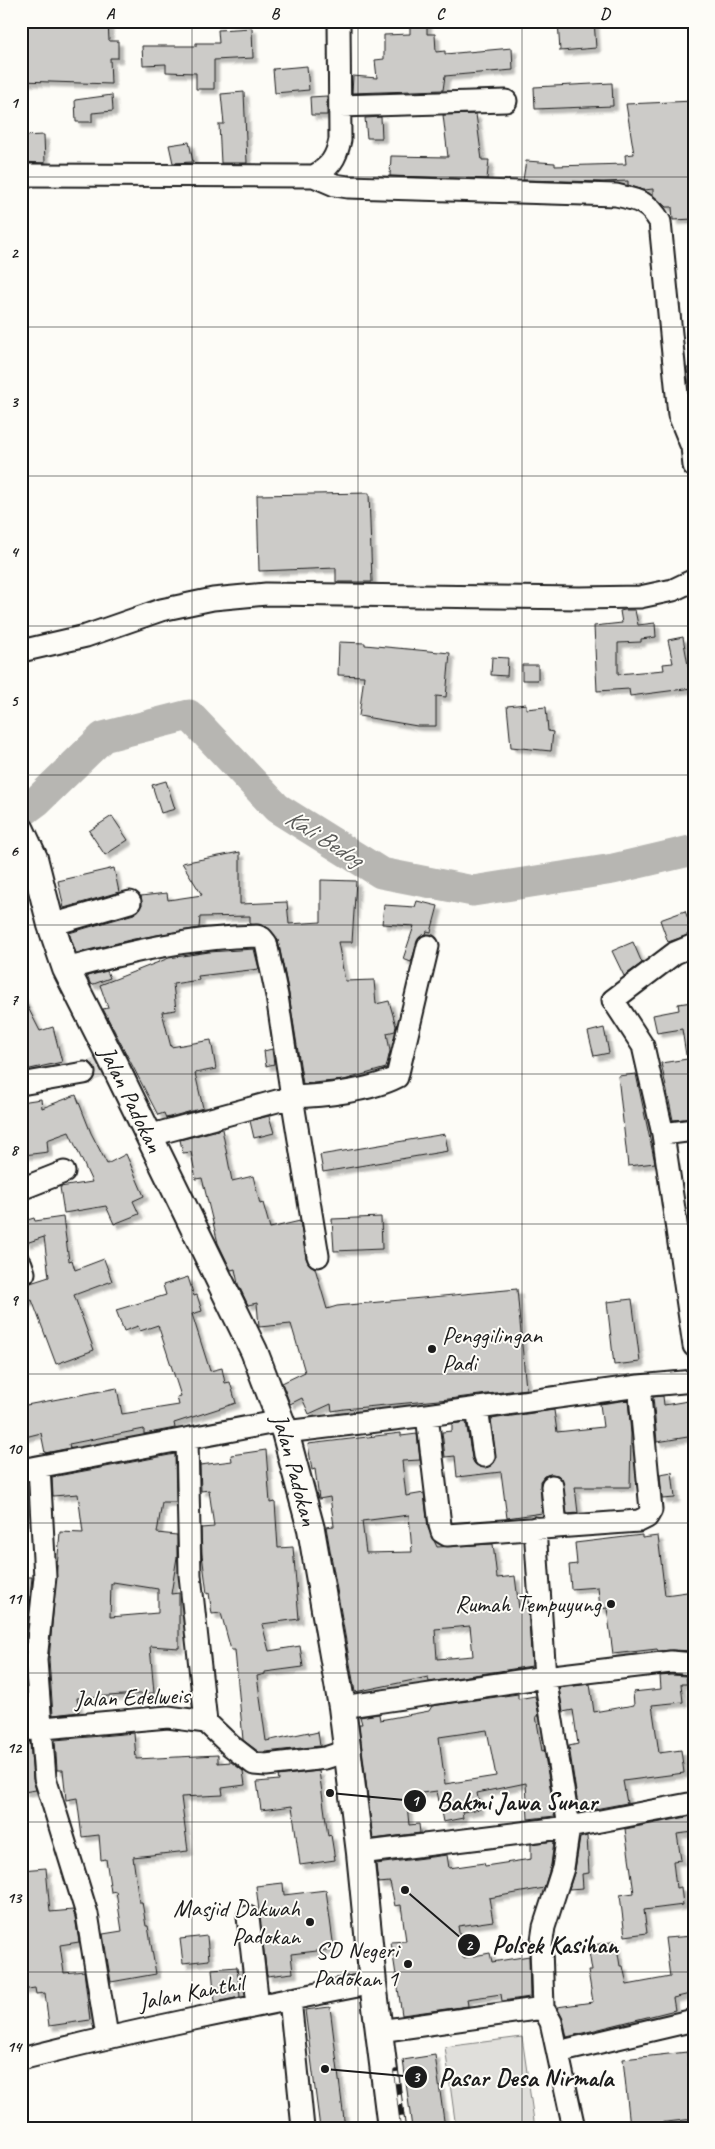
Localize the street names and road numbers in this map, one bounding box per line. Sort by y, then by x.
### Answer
street label: Jalan Padokan [92,1040,170,1158]
street label: Jalan Padokan [264,1408,325,1529]
street label: Jalan Edelweis [73,1680,192,1714]
street label: Jalan Kanthil [135,1966,250,2017]

